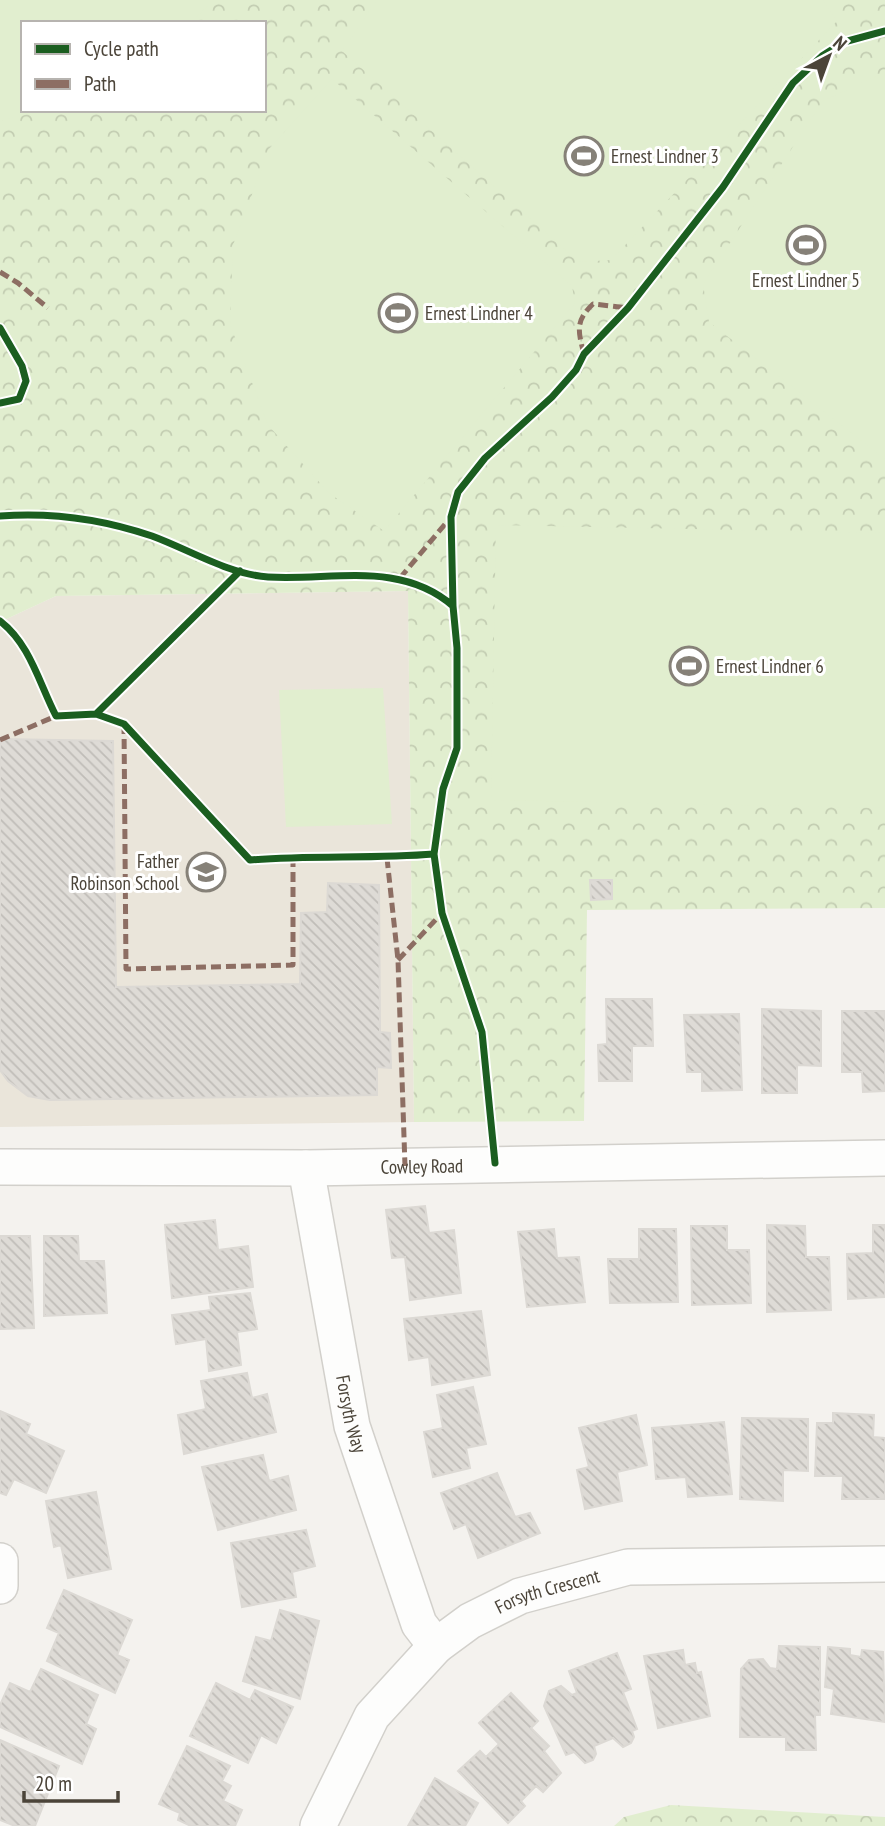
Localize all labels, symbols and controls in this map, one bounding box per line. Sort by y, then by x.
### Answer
legend [21,21,266,112]
north arrow [794,21,864,91]
text: N [828,31,852,56]
text: Cycle path [84,35,159,62]
text: Path [84,70,116,97]
sports icon: Ernest Lindner 3 [563,135,605,177]
place label: Ernest Lindner 3 [611,144,719,168]
sports icon: Ernest Lindner 5 [785,224,827,266]
place label: Ernest Lindner 5 [752,268,860,292]
sports icon: Ernest Lindner 4 [377,292,419,334]
place label: Ernest Lindner 4 [425,301,533,325]
sports icon: Ernest Lindner 6 [668,645,710,687]
place label: Ernest Lindner 6 [716,654,824,678]
place label: Father Robinson School [71,849,180,895]
school or university icon: Father Robinson School [185,851,227,893]
street label: Cowley Road [381,1153,463,1179]
street label: Forsyth Way [331,1373,372,1457]
street label: Forsyth Crescent [491,1563,603,1619]
scale bar [24,1759,119,1803]
text: 20 m [35,1770,72,1797]

